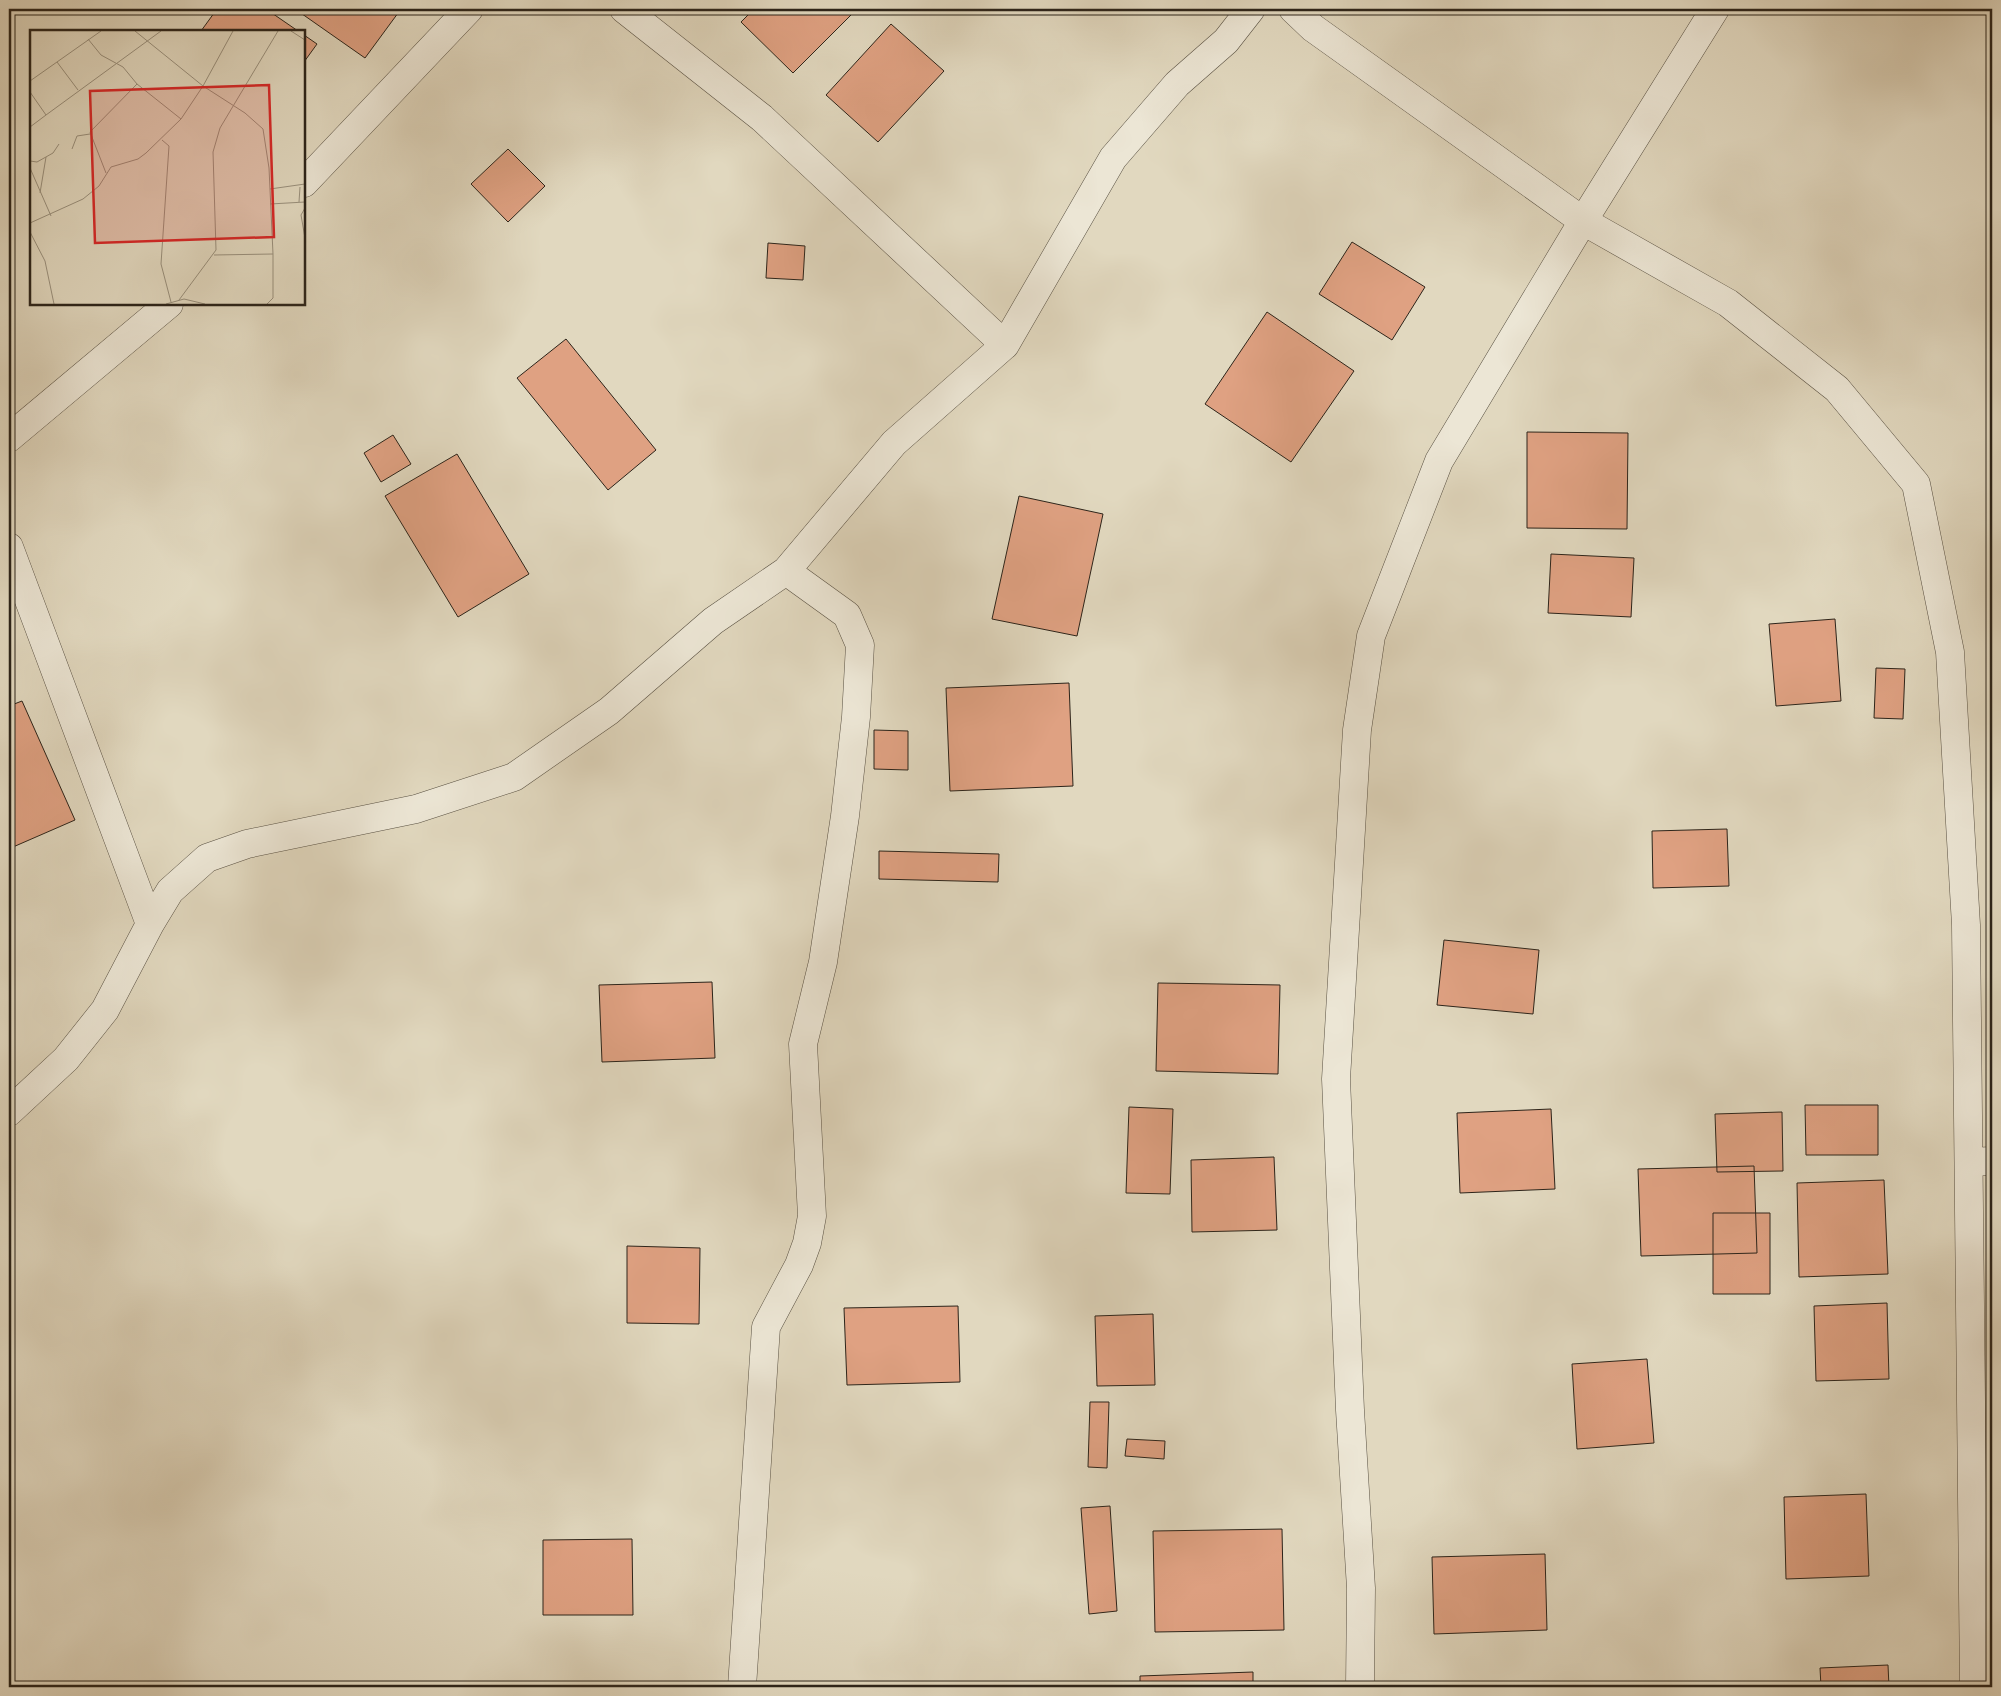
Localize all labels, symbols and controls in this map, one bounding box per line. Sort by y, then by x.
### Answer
inset map [30,30,305,305]

